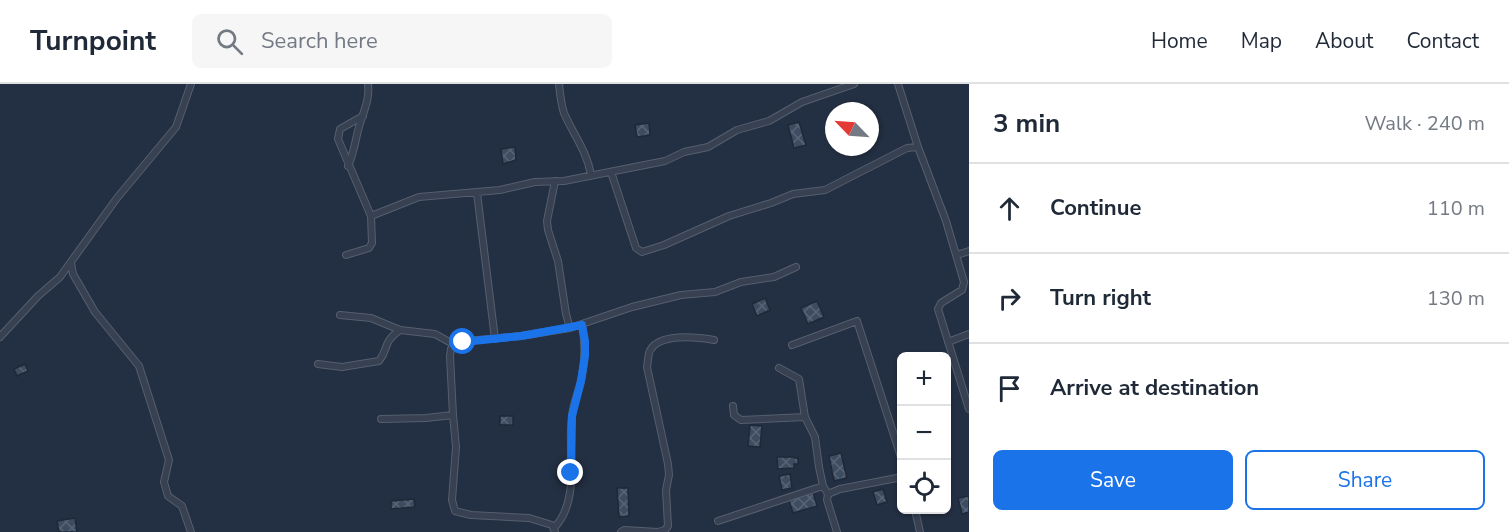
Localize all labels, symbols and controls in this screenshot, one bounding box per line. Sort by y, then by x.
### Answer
search box [192,14,612,68]
text: Turnpoint [30,22,156,60]
icon: search [213,25,246,58]
text: Search here [261,26,378,56]
text: Home [1151,27,1208,55]
text: Map [1241,27,1282,55]
text: About [1315,27,1373,55]
text: Contact [1406,27,1479,55]
north arrow [825,102,879,156]
text: 3 min [993,106,1060,141]
text: Walk · 240 m [1365,110,1485,137]
icon: ahead [993,192,1026,225]
text: Continue [1050,193,1141,223]
text: 110 m [1427,195,1485,222]
icon: right [993,282,1026,315]
text: Turn right [1050,283,1151,313]
text: 130 m [1427,285,1485,312]
route start [449,328,475,354]
map controls [897,352,951,514]
button: + [897,352,951,406]
icon: arrive [993,372,1026,405]
text: Arrive at destination [1050,373,1259,403]
button: − [897,406,951,460]
button: Save [993,450,1233,510]
button: Share [1245,450,1485,510]
route end [557,459,583,485]
button: locate [897,460,951,514]

